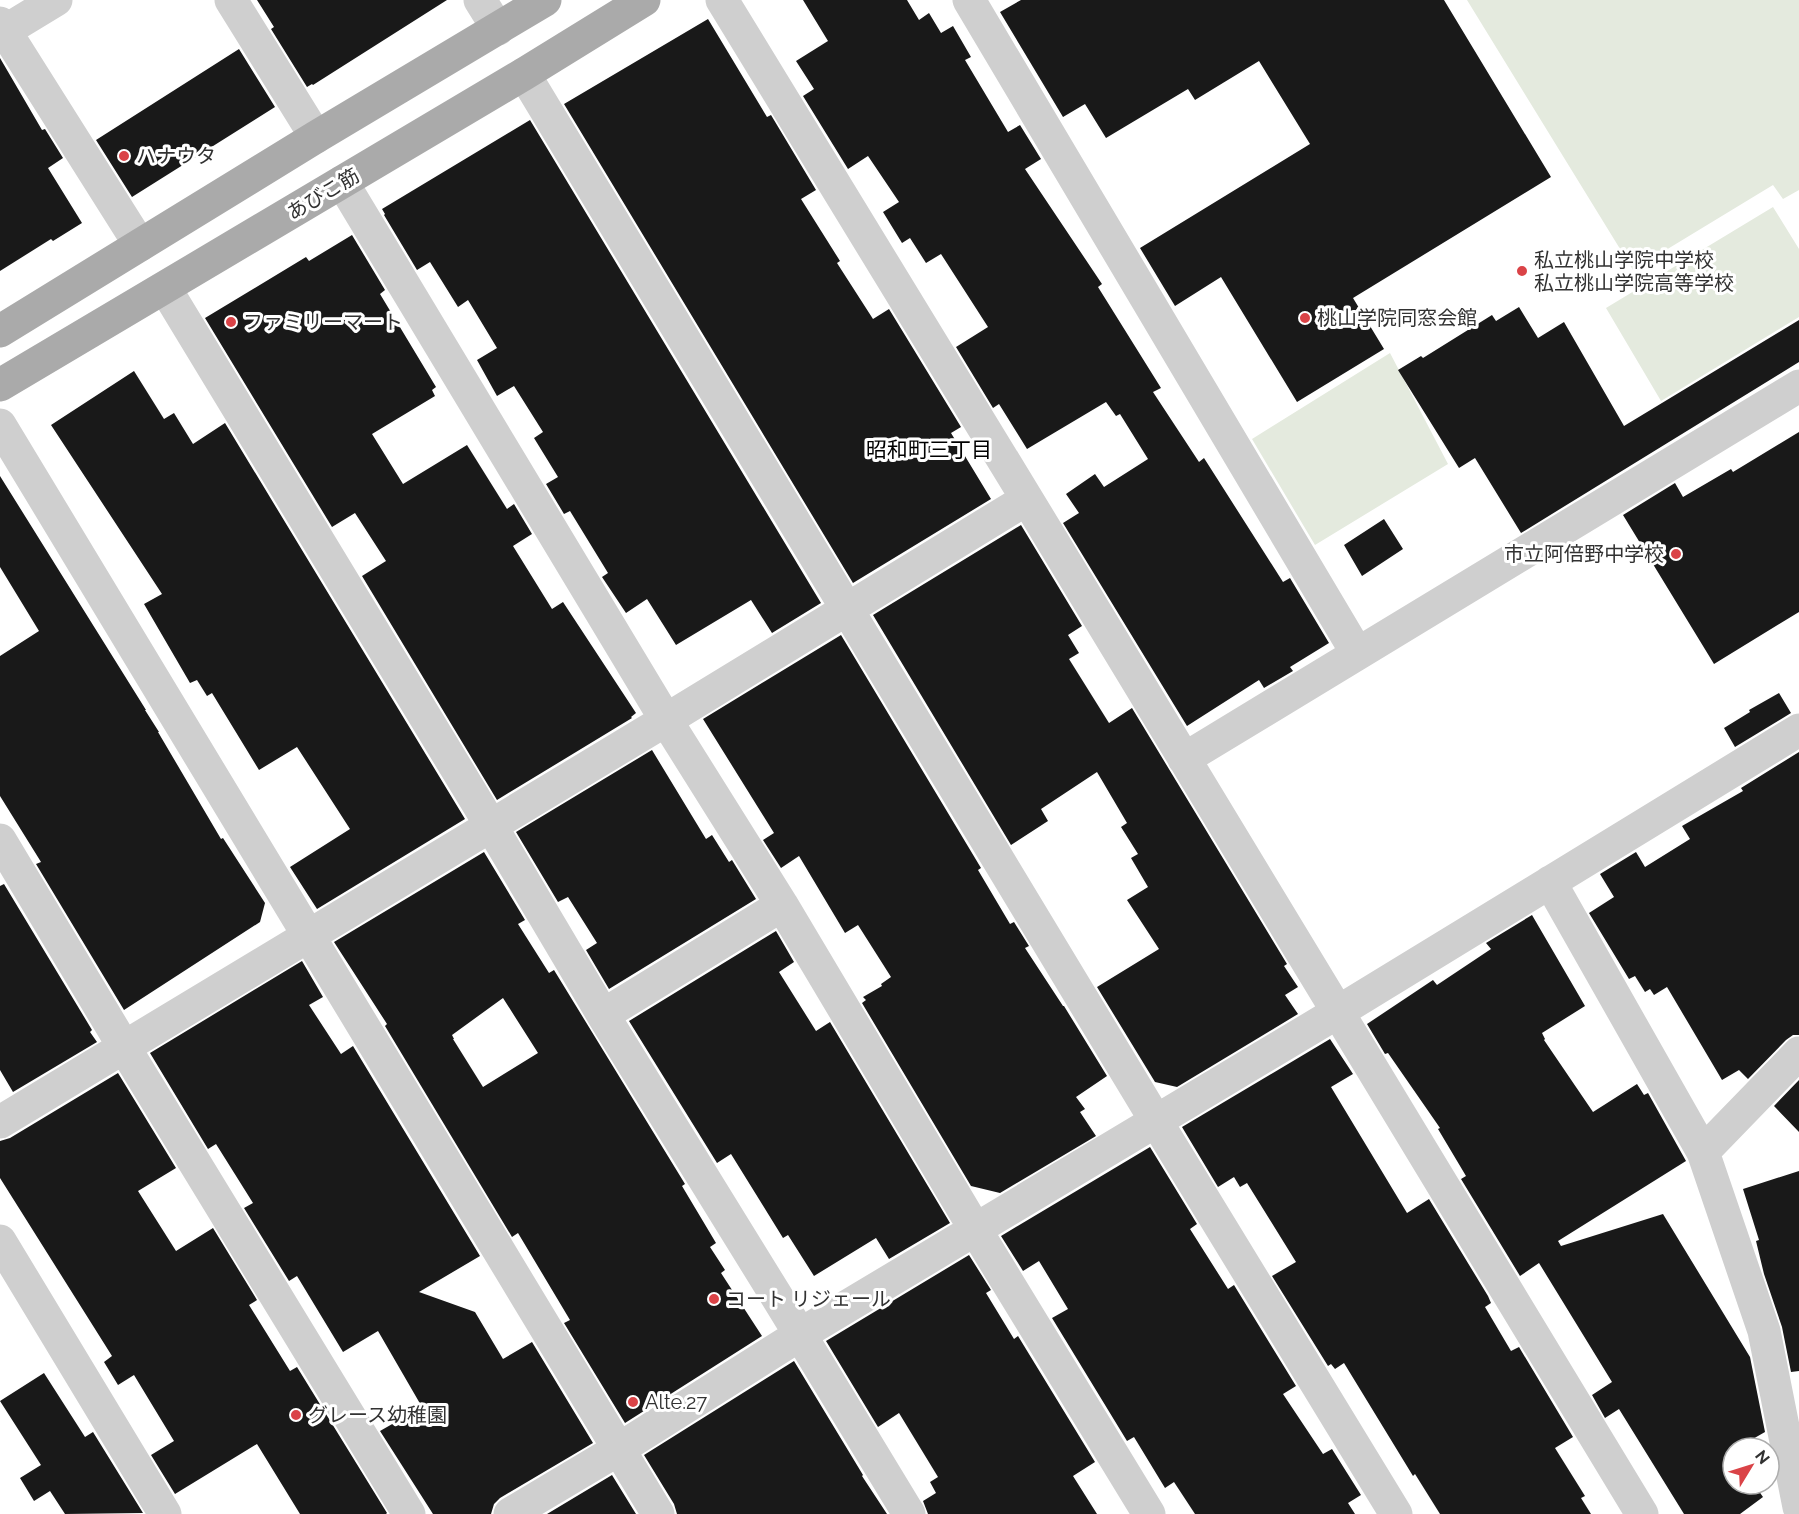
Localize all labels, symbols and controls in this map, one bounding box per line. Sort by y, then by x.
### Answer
place label: ハナウタ [136,144,216,168]
marker: ハナウタ [117,149,131,163]
street label: あびこ筋 [283,163,363,225]
place label: 私立桃山学院中学校 私立桃山学院高等学校 [1534,248,1734,295]
marker: 私立桃山学院中学校 私立桃山学院高等学校 [1515,264,1529,278]
place label: 桃山学院同窓会館 [1317,306,1477,330]
place label: ファミリーマート [243,310,403,334]
marker: 桃山学院同窓会館 [1298,311,1312,325]
marker: ファミリーマート [224,315,238,329]
district label: 昭和町三丁目 [866,437,992,462]
place label: 市立阿倍野中学校 [1504,542,1664,566]
marker: 市立阿倍野中学校 [1669,547,1683,561]
place label: コート リジェール [726,1287,891,1311]
marker: コート リジェール [707,1292,721,1306]
place label: Alte.27 [645,1390,707,1414]
marker: Alte.27 [626,1395,640,1409]
place label: グレース幼稚園 [308,1403,447,1427]
marker: グレース幼稚園 [289,1408,303,1422]
north arrow [1721,1436,1781,1496]
text: N [1751,1446,1774,1468]

